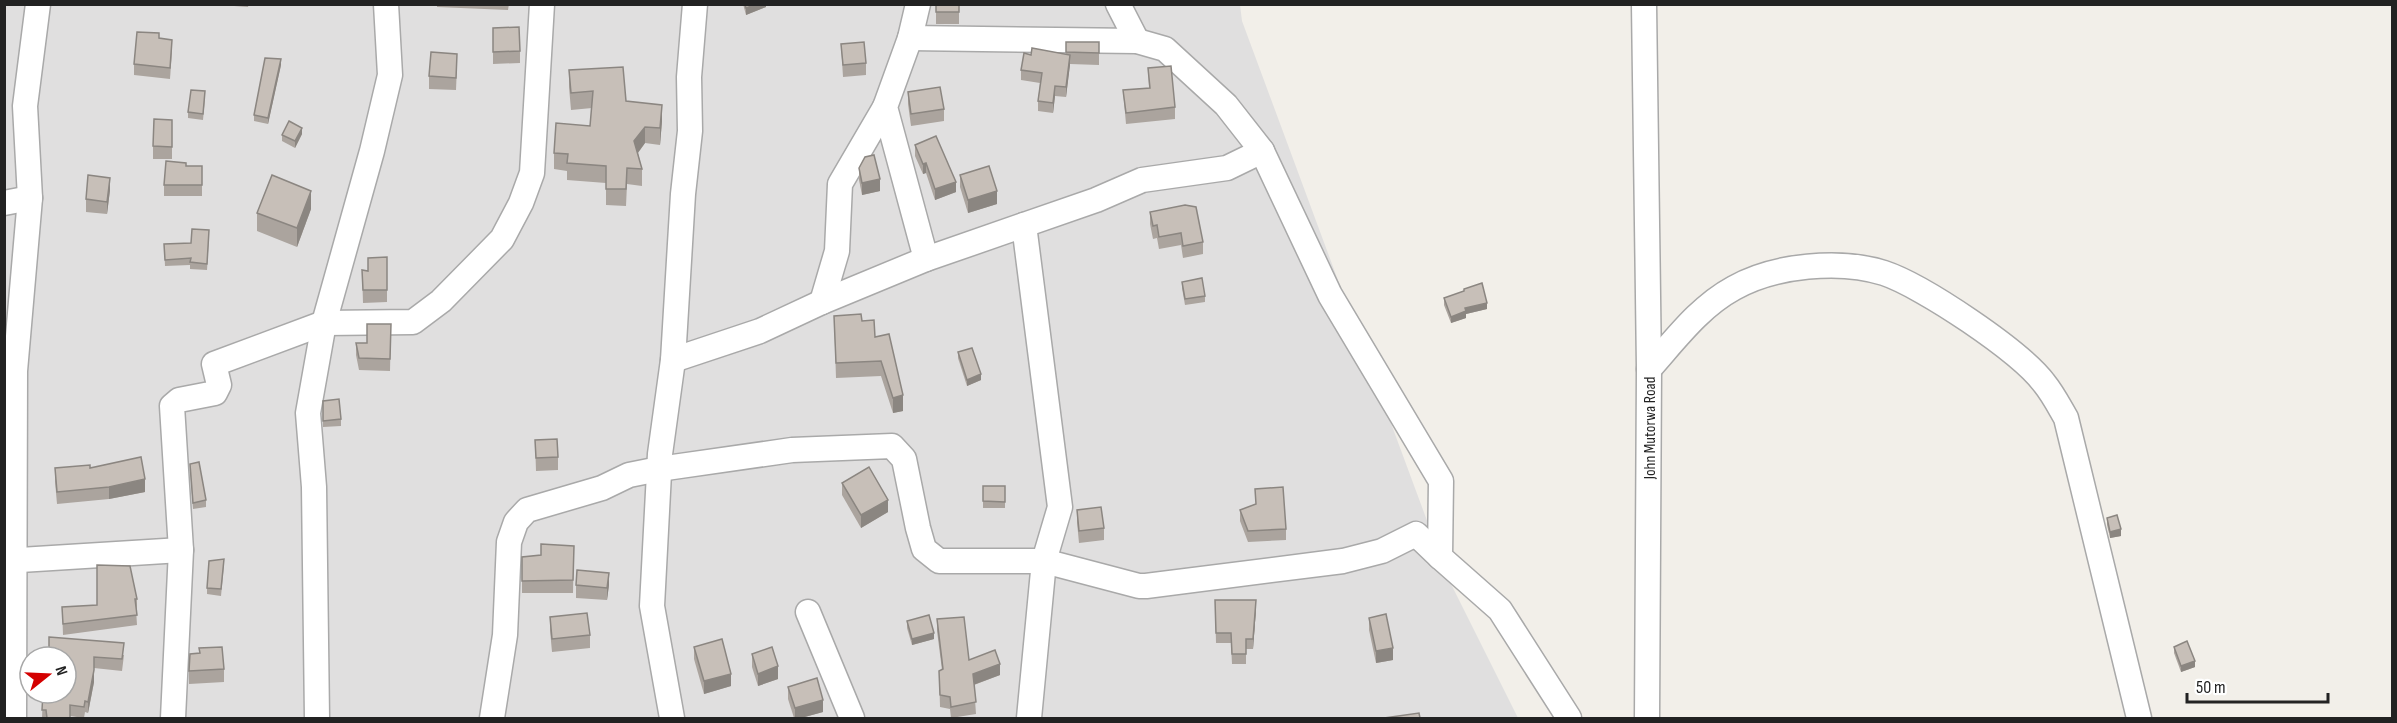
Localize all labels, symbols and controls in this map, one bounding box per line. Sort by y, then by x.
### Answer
street label: John Mutorwa Road [1641,377,1660,480]
north arrow [18,645,78,705]
text: N [50,664,71,678]
scale bar [2187,666,2328,704]
text: 50 m [2196,677,2226,698]

